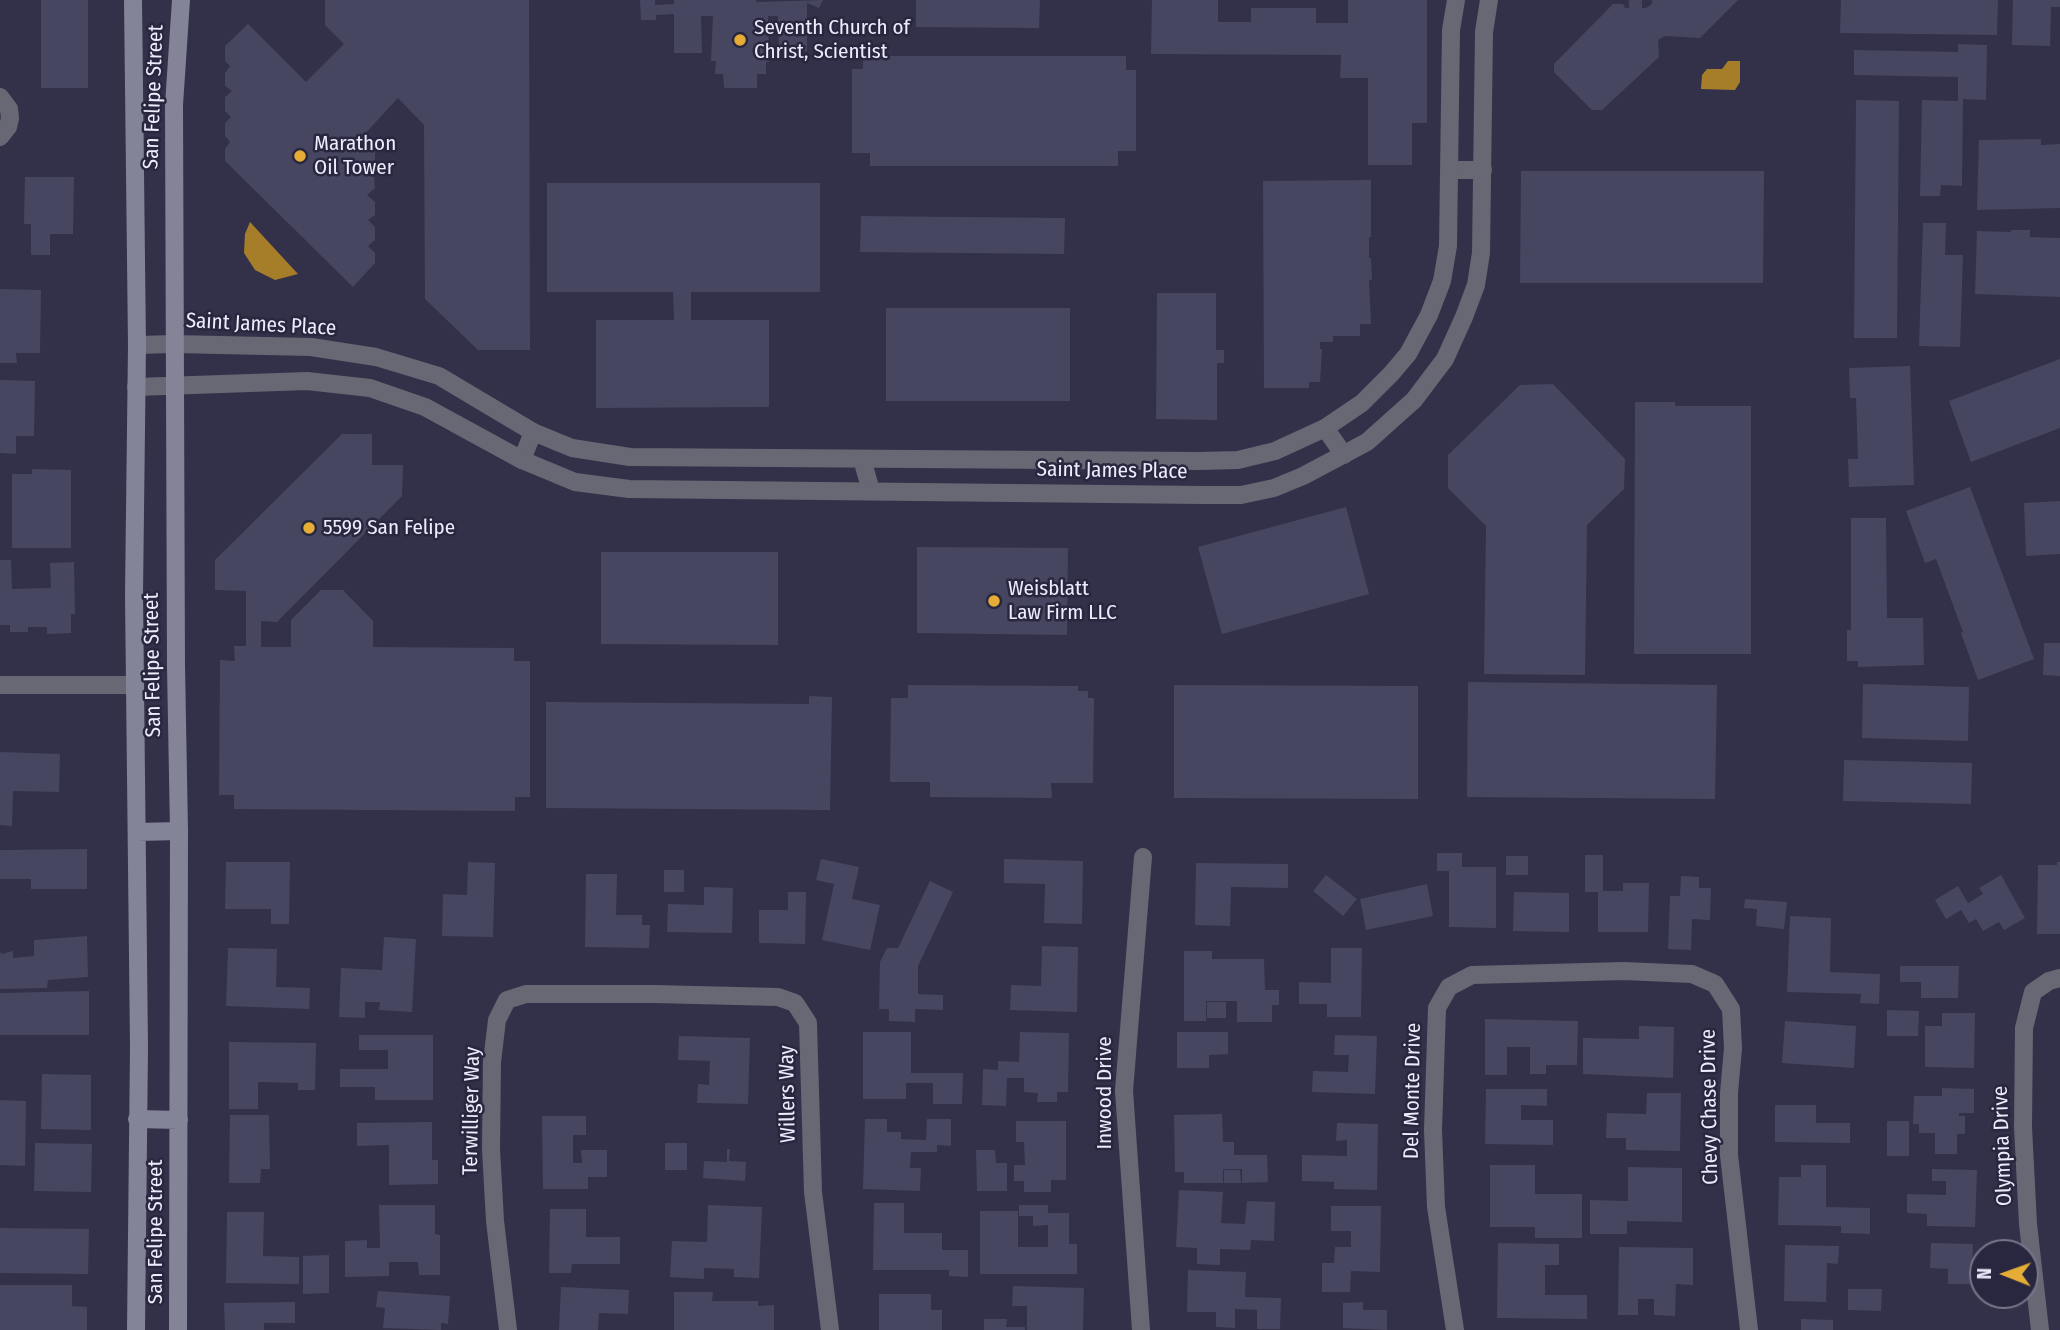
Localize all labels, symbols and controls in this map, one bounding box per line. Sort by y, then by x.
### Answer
place label: Seventh Church of Christ, Scientist [754,15,910,65]
street label: San Felipe Street [139,24,169,170]
marker: Seventh Church of Christ, Scientist [732,32,748,48]
place label: Marathon Oil Tower [314,131,396,181]
marker: Marathon Oil Tower [292,148,308,164]
street label: Saint James Place [185,308,337,342]
street label: Saint James Place [1036,457,1188,485]
place label: 5599 San Felipe [323,515,455,541]
marker: 5599 San Felipe [301,520,317,536]
place label: Weisblatt Law Firm LLC [1008,576,1117,626]
street label: San Felipe Street [139,593,167,737]
marker: Weisblatt Law Firm LLC [986,593,1002,609]
street label: Del Monte Drive [1399,1023,1427,1159]
street label: Chevy Chase Drive [1696,1029,1724,1185]
street label: Inwood Drive [1092,1036,1118,1150]
street label: Willers Way [775,1045,801,1143]
street label: Terwilliger Way [458,1047,486,1175]
street label: Olympia Drive [1988,1086,2018,1206]
street label: San Felipe Street [143,1160,169,1304]
north arrow [1969,1239,2039,1309]
text: N [1973,1268,1996,1280]

